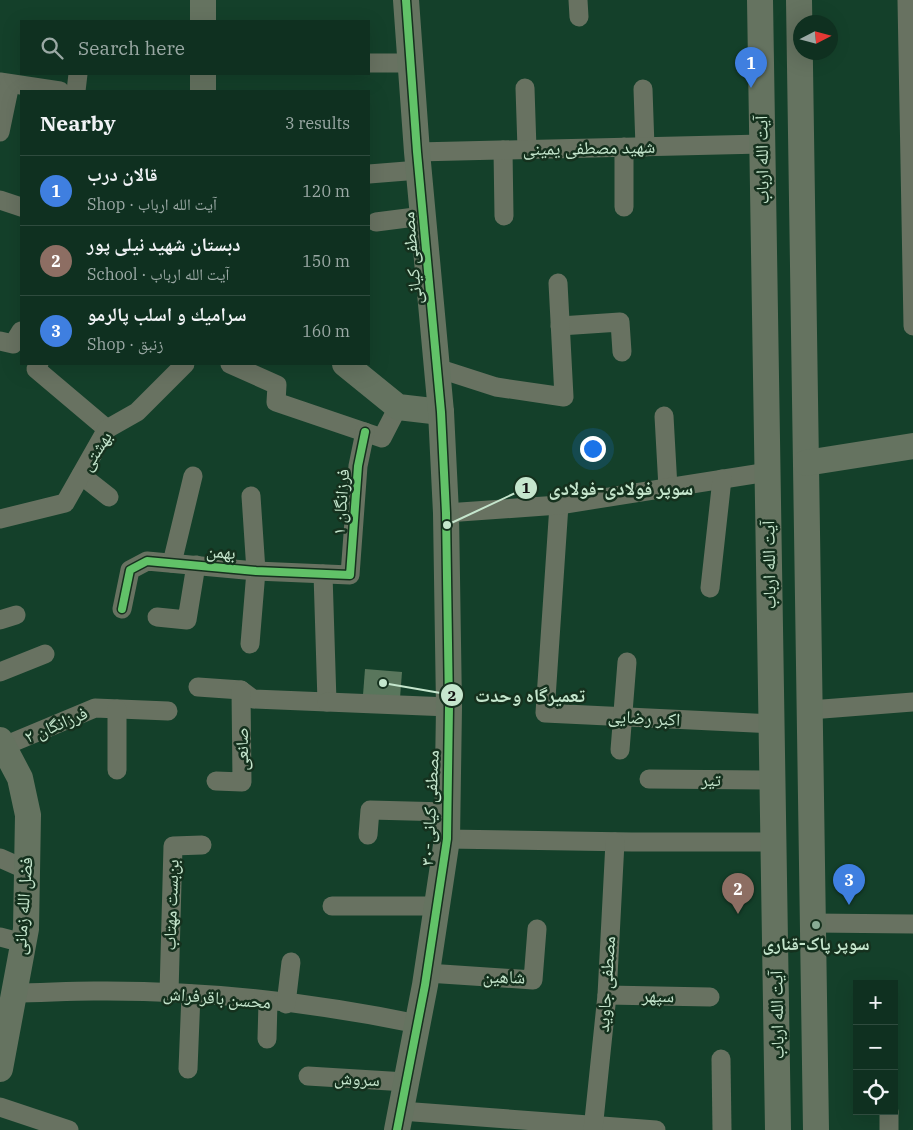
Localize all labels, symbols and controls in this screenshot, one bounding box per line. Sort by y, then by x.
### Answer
north arrow [793,15,838,60]
search box [20,20,370,75]
icon: search [38,34,66,62]
text: Search here [78,36,185,60]
pin: 1 [735,47,767,88]
text: Nearby [40,109,116,137]
text: 3 results [285,113,350,133]
street label: آیت الله ارباب [749,115,774,205]
street label: شهید مصطفی یمینی [522,135,656,160]
text: قالان درب [87,162,158,186]
text: 1 [51,181,61,201]
text: 120 m [302,181,350,201]
text: Shop · آیت الله ارباب [87,194,217,214]
street label: مصطفی کیانی [396,211,427,305]
text: دبستان شهید نیلی پور [87,232,240,256]
text: 2 [51,251,61,271]
text: 150 m [302,251,350,271]
text: School · آیت الله ارباب [87,264,229,284]
text: سراميك و اسلب پالرمو [87,302,247,326]
text: 3 [51,321,61,341]
text: 160 m [302,321,350,341]
text: Shop · زنبق [87,334,163,354]
street label: بهشتی [74,427,117,475]
your location [580,436,606,462]
street label: فرزانگان ۱ [327,468,354,536]
callout: سوپر فولادی-فولادی [513,471,703,505]
text: سوپر فولادی-فولادی [549,476,693,500]
text: 1 [521,478,531,497]
street label: آیت الله ارباب [756,520,781,610]
street label: بهمن [205,539,237,564]
callout: تعمیرگاه وحدت [440,678,595,712]
text: تعمیرگاه وحدت [475,683,586,707]
text: 2 [447,686,457,705]
street label: فرزانگان ۲ [21,701,91,748]
street label: اکبر رضایی [607,704,681,731]
street label: صانعی [230,727,253,771]
street label: ۳۰-مصطفی کیانی [415,749,444,867]
street label: تیر [700,768,721,791]
street label: فضل الله زمانی [8,856,37,956]
street label: بن‌بست مهتاب [157,859,184,951]
pin: 3 [833,864,865,905]
pin: 2 [722,873,754,914]
marker: سوپر پاک-قناری [810,919,822,931]
place label: سوپر پاک-قناری [762,932,870,955]
street label: مصطفی جاوید [591,935,620,1033]
street label: شاهین [483,965,525,988]
street label: آیت الله ارباب [764,970,789,1060]
map controls [853,980,898,1115]
button: + [853,980,898,1025]
street label: محسن باقرفراش [162,981,272,1014]
street label: سپهر [641,984,674,1007]
button: − [853,1025,898,1070]
street label: سروش [334,1066,380,1091]
button: locate [853,1070,898,1115]

